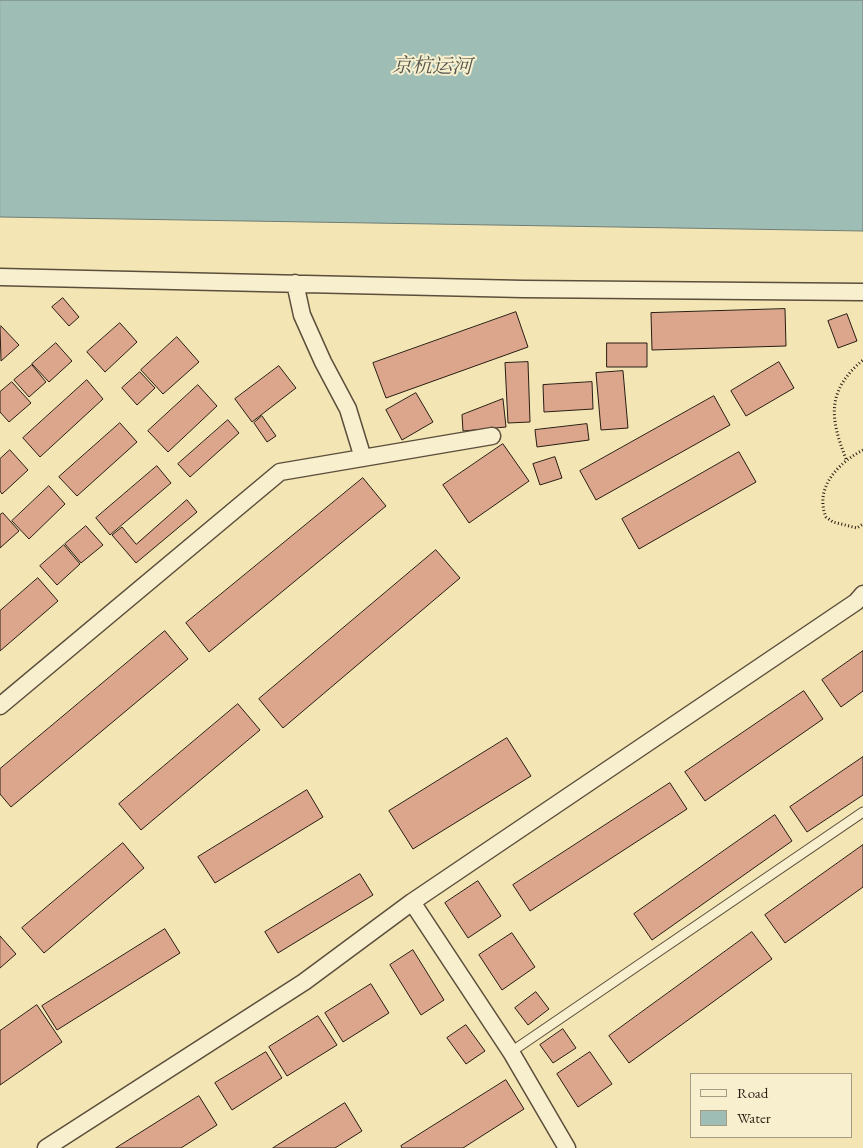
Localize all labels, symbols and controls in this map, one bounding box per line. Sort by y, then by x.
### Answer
water label: 京杭运河 [392,54,472,80]
legend [690,1073,853,1138]
text: Road [737,1083,768,1102]
text: Water [737,1108,771,1127]

